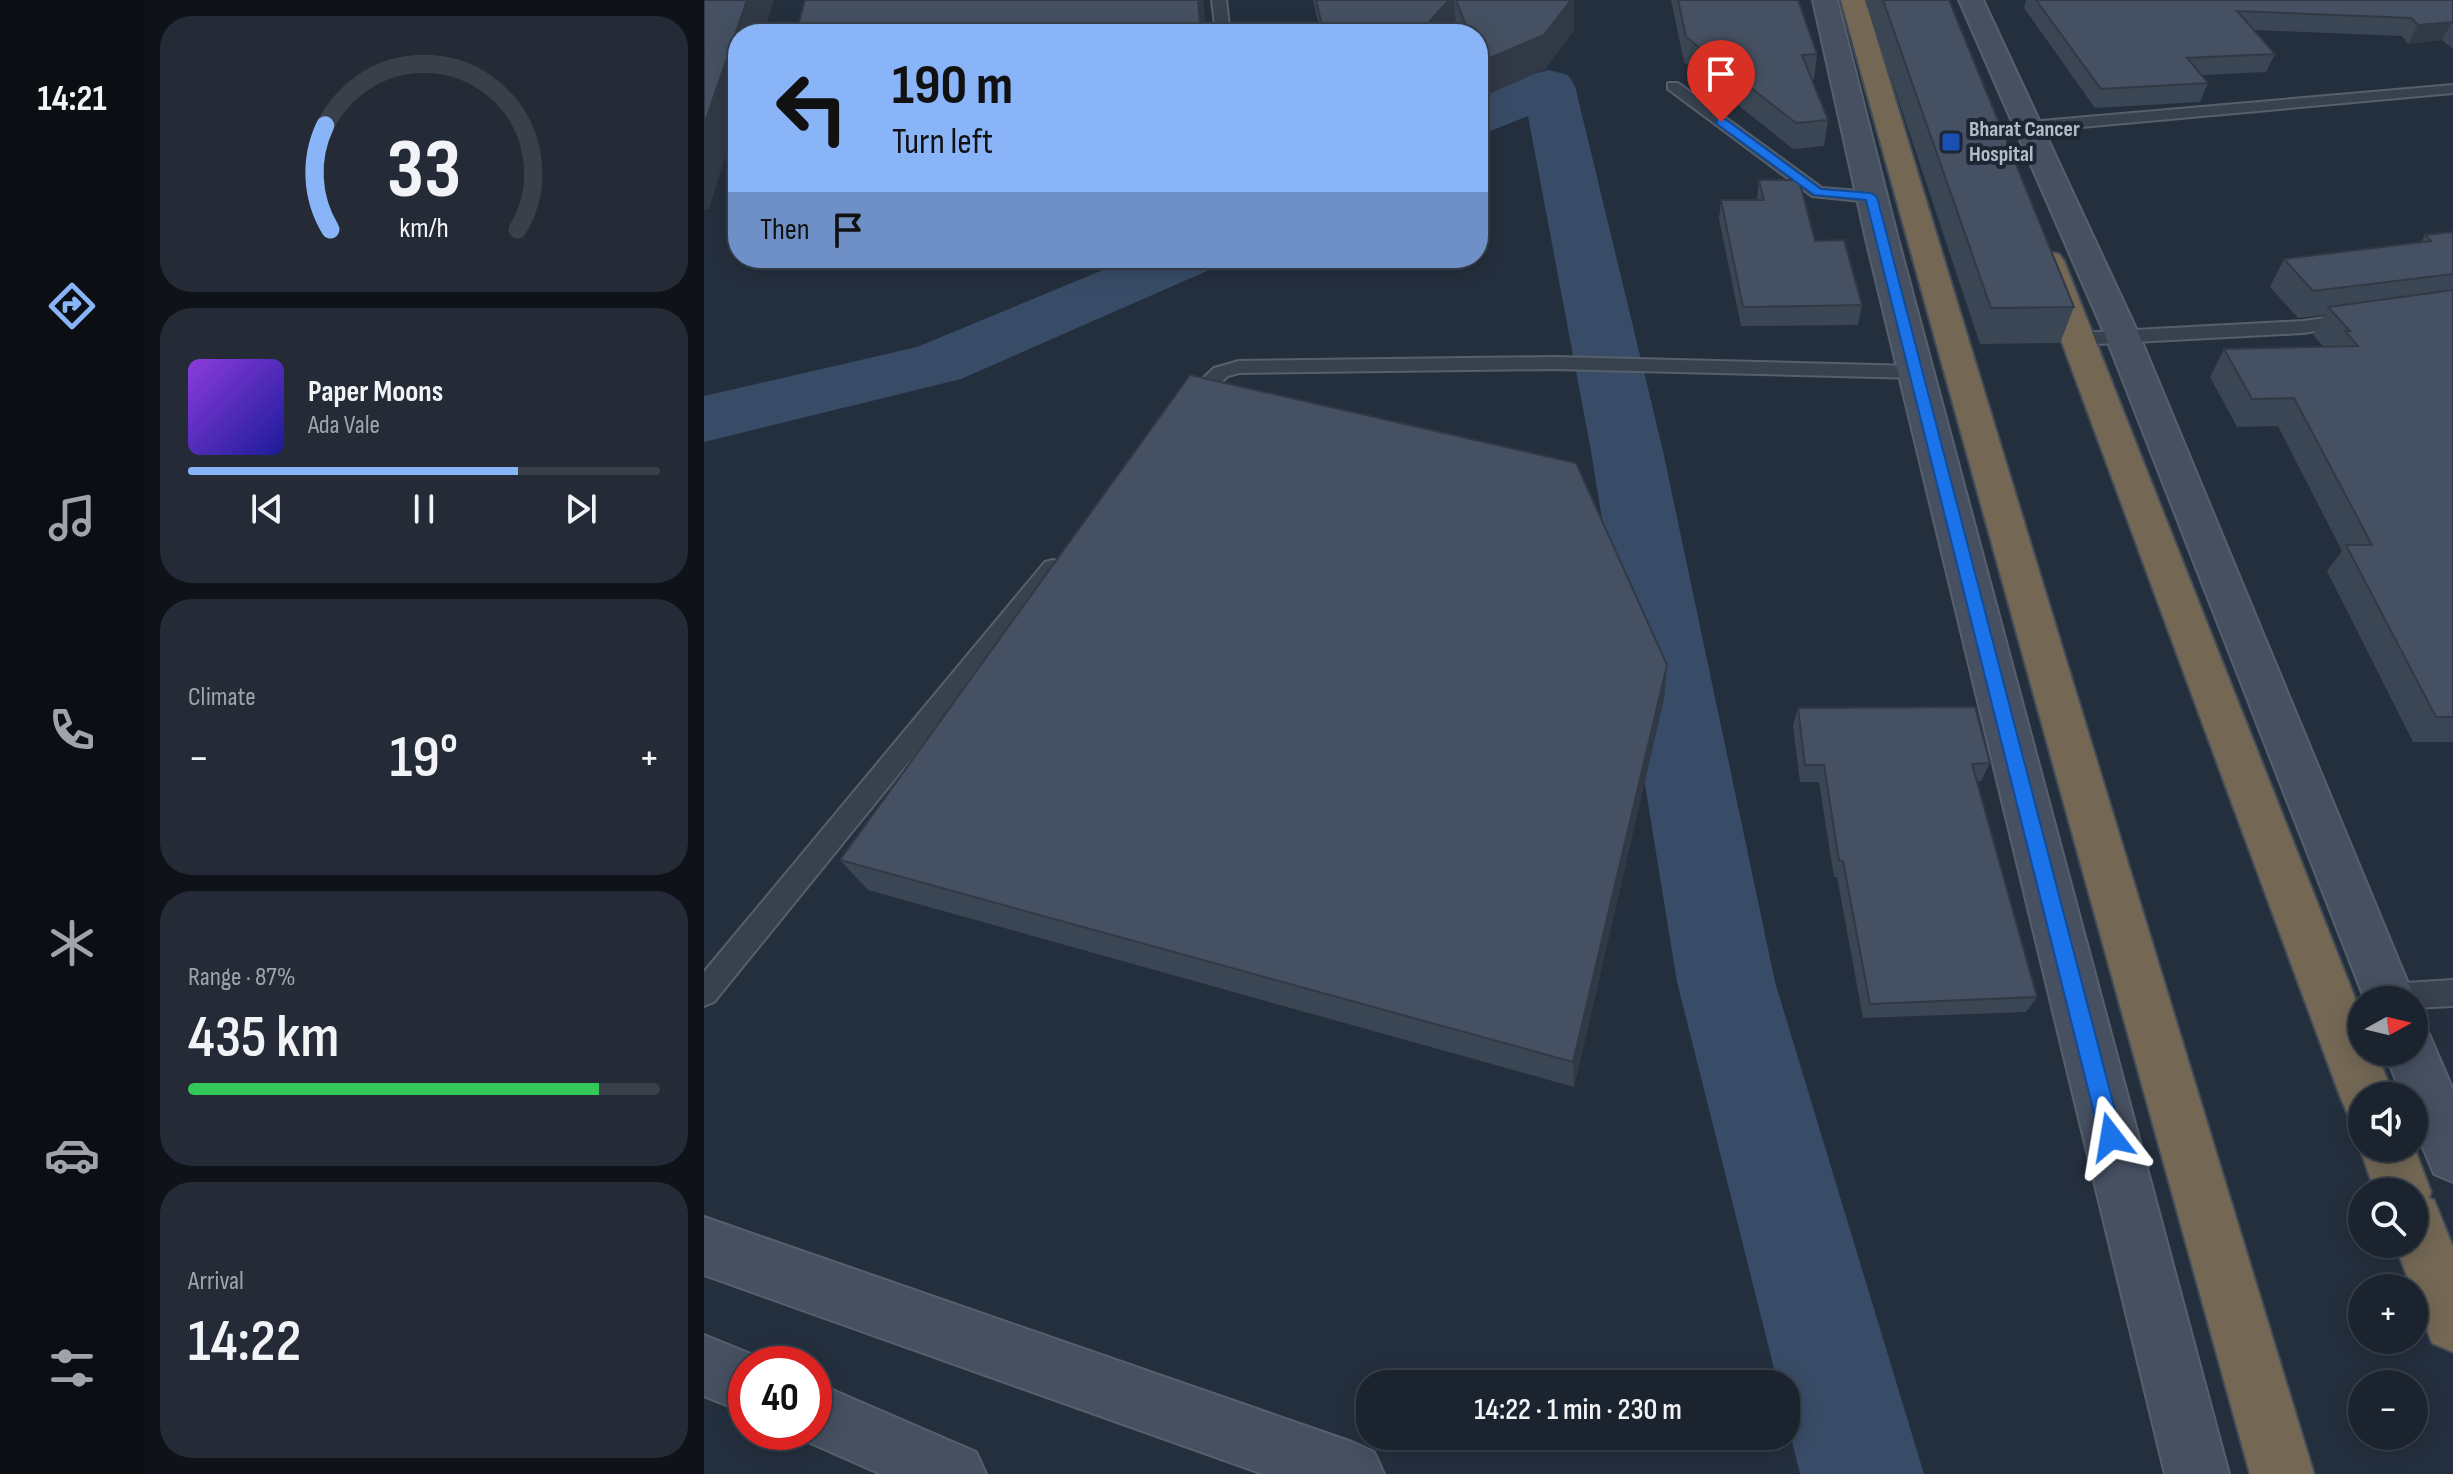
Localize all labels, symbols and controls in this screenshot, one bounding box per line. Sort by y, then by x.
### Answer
pin [1687,40,1755,122]
icon: arrive [1699,52,1743,96]
text: 190 m [892,53,1013,120]
icon: left [760,56,864,160]
text: 14:21 [37,78,107,121]
place label: Bharat Cancer Hospital [1969,116,2080,168]
text: 33 [387,120,461,220]
text: Turn left [892,121,993,164]
marker: Bharat Cancer Hospital [1940,131,1962,153]
icon: arrive [826,208,870,252]
text: km/h [399,211,449,246]
text: Then [760,212,810,248]
icon: directions [44,278,100,334]
text: Paper Moons [308,374,443,410]
text: Ada Vale [308,410,380,441]
icon: previous [245,487,289,531]
icon: pause [402,487,446,531]
icon: next [559,487,603,531]
icon: music [44,490,100,546]
text: Climate [188,682,256,713]
icon: phone [44,702,100,758]
text: 19° [390,722,458,794]
text: − [188,732,210,785]
text: + [638,732,660,785]
icon: climate [44,915,100,971]
text: Range · 87% [188,962,295,993]
north arrow [2348,986,2428,1066]
map controls [2348,986,2428,1450]
text: 435 km [188,1002,339,1074]
button: sound [2348,1082,2428,1162]
position arrow [2069,1095,2153,1179]
icon: car [44,1127,100,1183]
button: search [2348,1178,2428,1258]
text: Arrival [188,1266,244,1297]
button: + [2348,1274,2428,1354]
text: 14:22 [188,1306,301,1378]
icon: filters [44,1340,100,1396]
speed limit sign: 40 [728,1346,832,1450]
button: − [2348,1370,2428,1450]
text: 14:22 · 1 min · 230 m [1474,1392,1682,1428]

